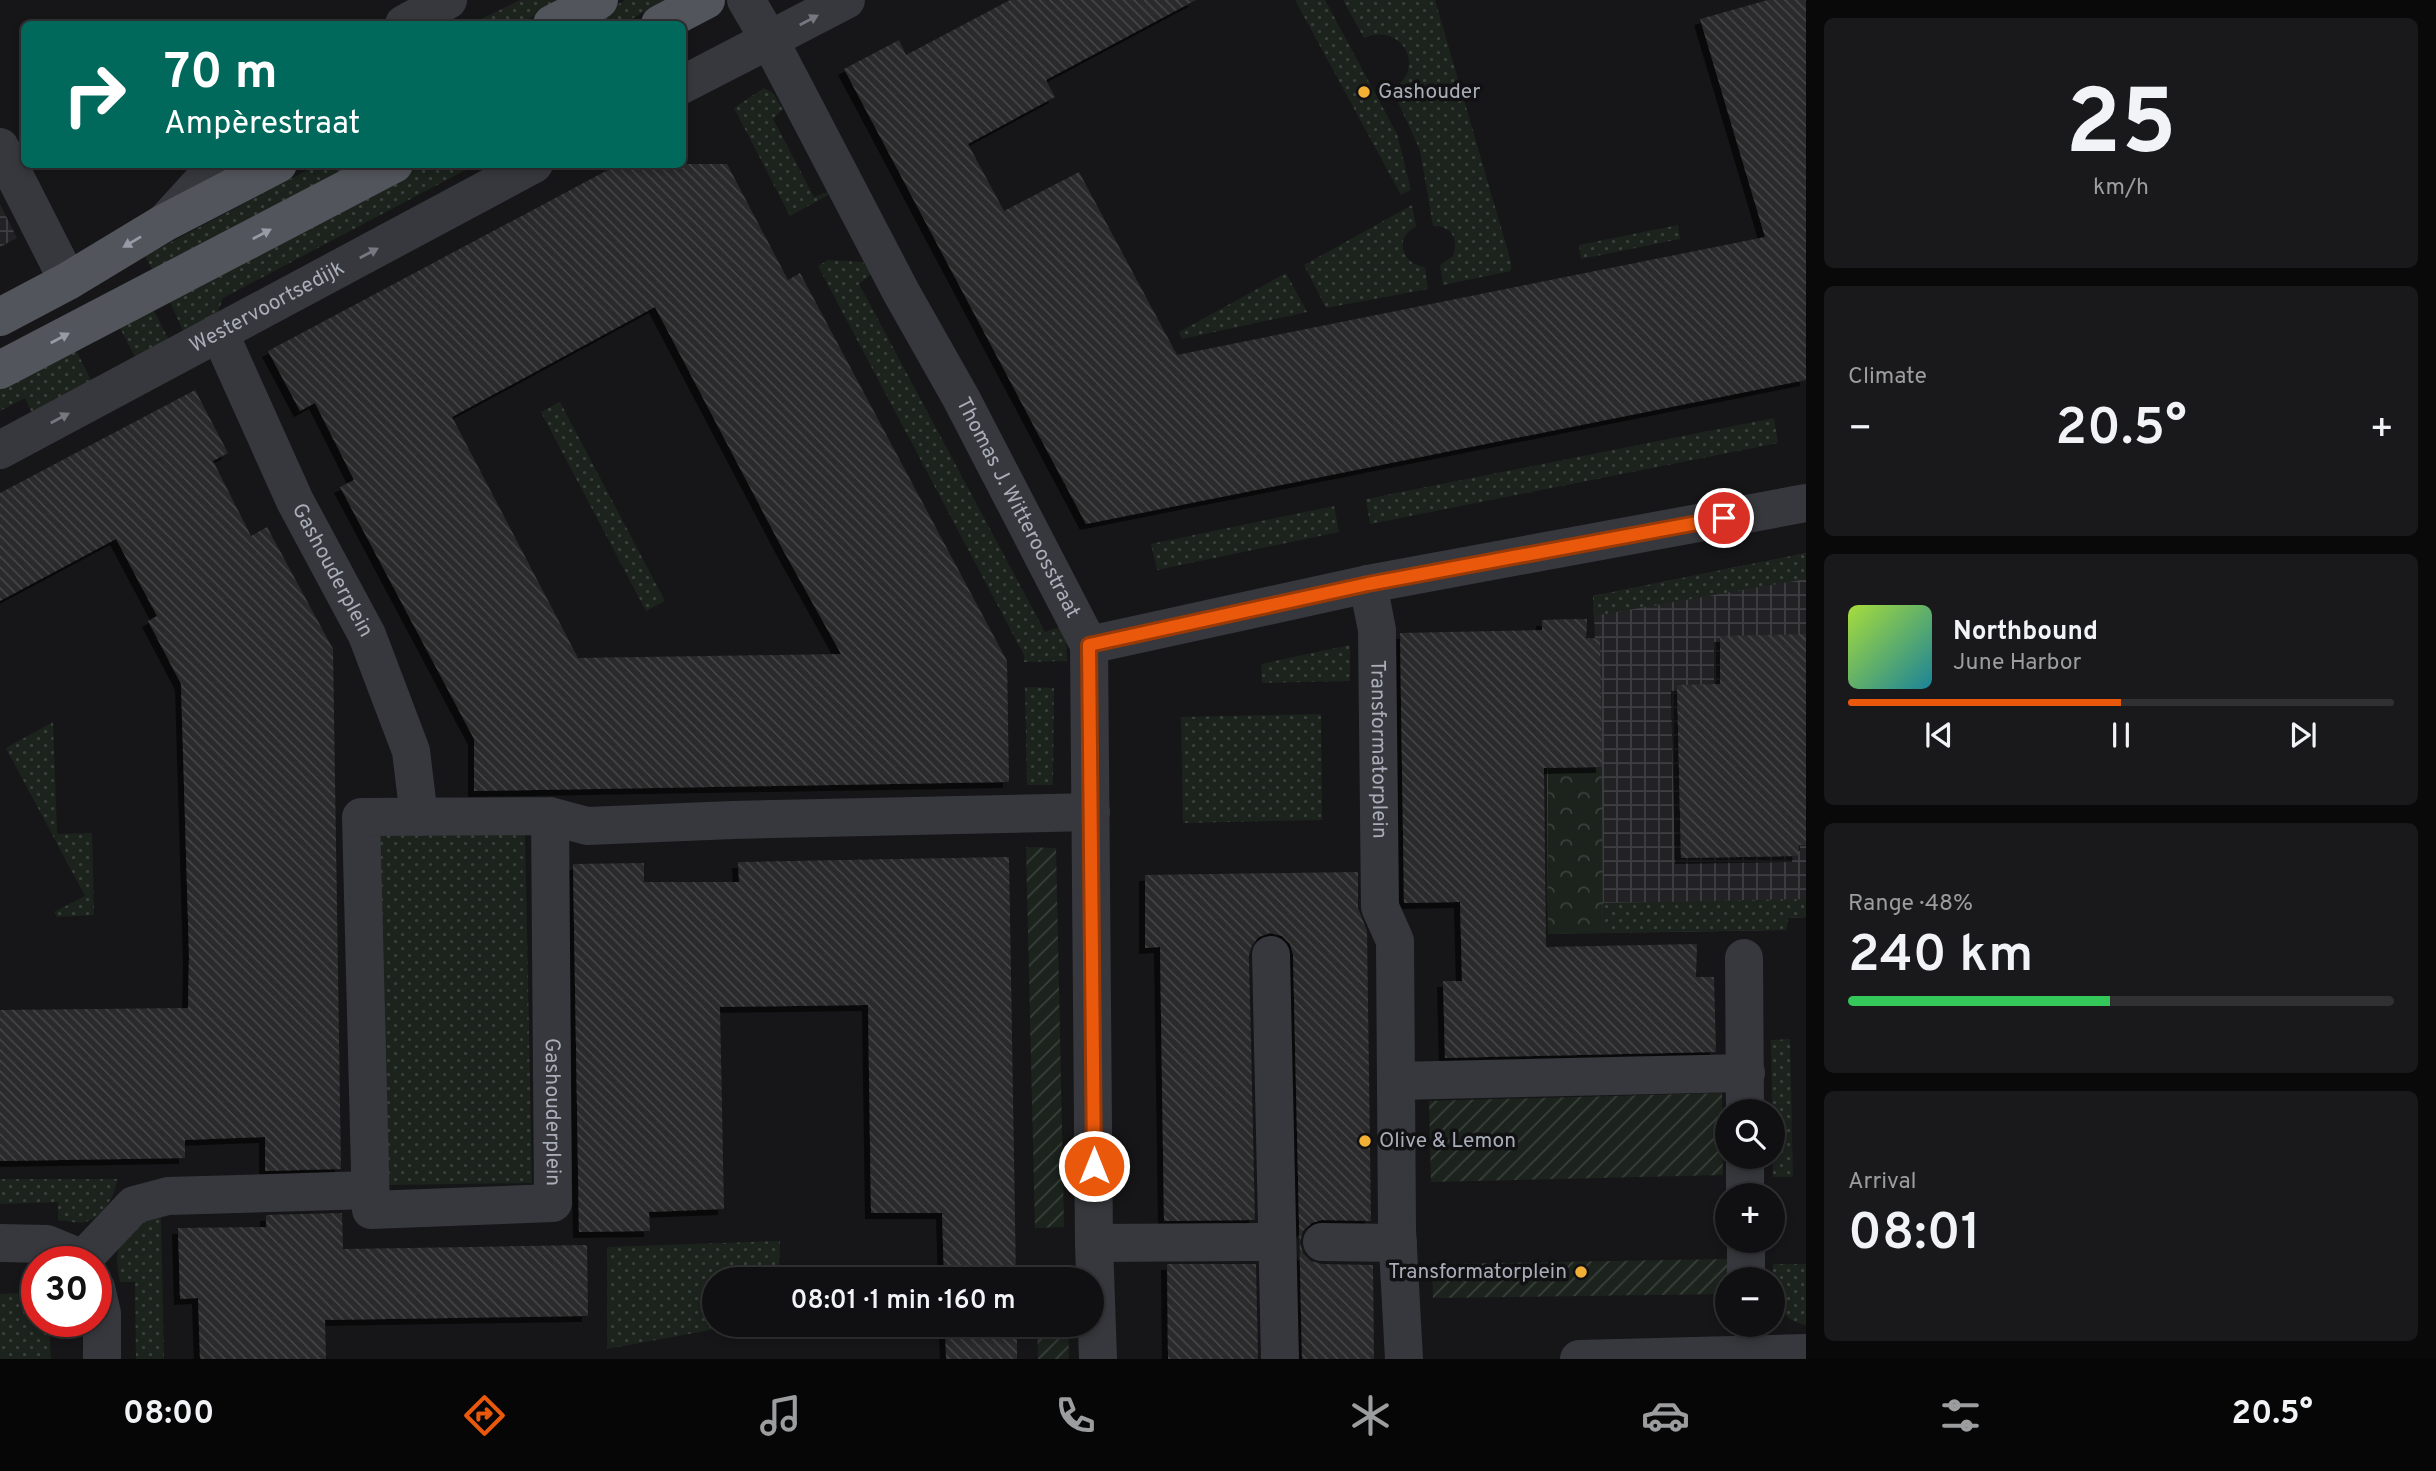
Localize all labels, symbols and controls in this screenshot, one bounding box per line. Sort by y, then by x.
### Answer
one-way arrow [799,14,819,26]
text: 70 m [164,44,278,106]
icon: right [49,49,140,140]
text: 25 [2065,71,2177,186]
place label: Gashouder [1378,79,1480,106]
marker: Gashouder [1356,84,1372,100]
text: Ampèrestraat [164,105,360,145]
text: km/h [2093,174,2149,203]
one-way arrow [252,228,272,240]
one-way arrow [122,236,141,249]
one-way arrow [359,247,379,259]
street label: Westervoortsedijk [185,254,349,359]
one-way arrow [50,332,70,344]
text: Climate [1848,363,1927,392]
street label: Thomas J. Witteroosstraat [949,393,1086,623]
text: 20.5° [2055,397,2187,463]
text: − [1848,406,1873,455]
text: + [2369,406,2394,455]
one-way arrow [51,413,71,425]
pin [1694,488,1754,548]
street label: Gashouderplein [285,499,379,642]
icon: arrive [1705,499,1743,537]
text: Northbound [1953,616,2098,649]
text: June Harbor [1953,649,2081,678]
street label: Transformatorplein [1364,659,1393,839]
icon: previous [1920,716,1958,754]
icon: pause [2102,716,2140,754]
icon: next [2284,716,2322,754]
text: Range · 48% [1848,890,1973,919]
text: 240 km [1848,924,2033,990]
street label: Gashouderplein [538,1038,566,1186]
map controls [1715,1099,1785,1337]
button: search [1715,1099,1785,1169]
place label: Olive & Lemon [1379,1128,1516,1155]
position arrow [1057,1129,1131,1203]
marker: Olive & Lemon [1357,1133,1373,1149]
text: Arrival [1848,1168,1917,1197]
button: + [1715,1183,1785,1253]
text: 08:01 [1848,1202,1981,1268]
speed limit sign: 30 [21,1246,112,1337]
place label: Transformatorplein [1388,1259,1567,1286]
marker: Transformatorplein [1573,1264,1589,1280]
button: − [1715,1267,1785,1337]
text: 08:01 · 1 min · 160 m [790,1285,1016,1318]
icon: directions [460,1391,509,1440]
icon: music [756,1391,805,1440]
icon: phone [1051,1391,1100,1440]
icon: climate [1346,1391,1395,1440]
icon: car [1641,1391,1690,1440]
icon: filters [1936,1391,1985,1440]
text: 08:00 [123,1395,214,1435]
text: 20.5° [2232,1395,2313,1435]

